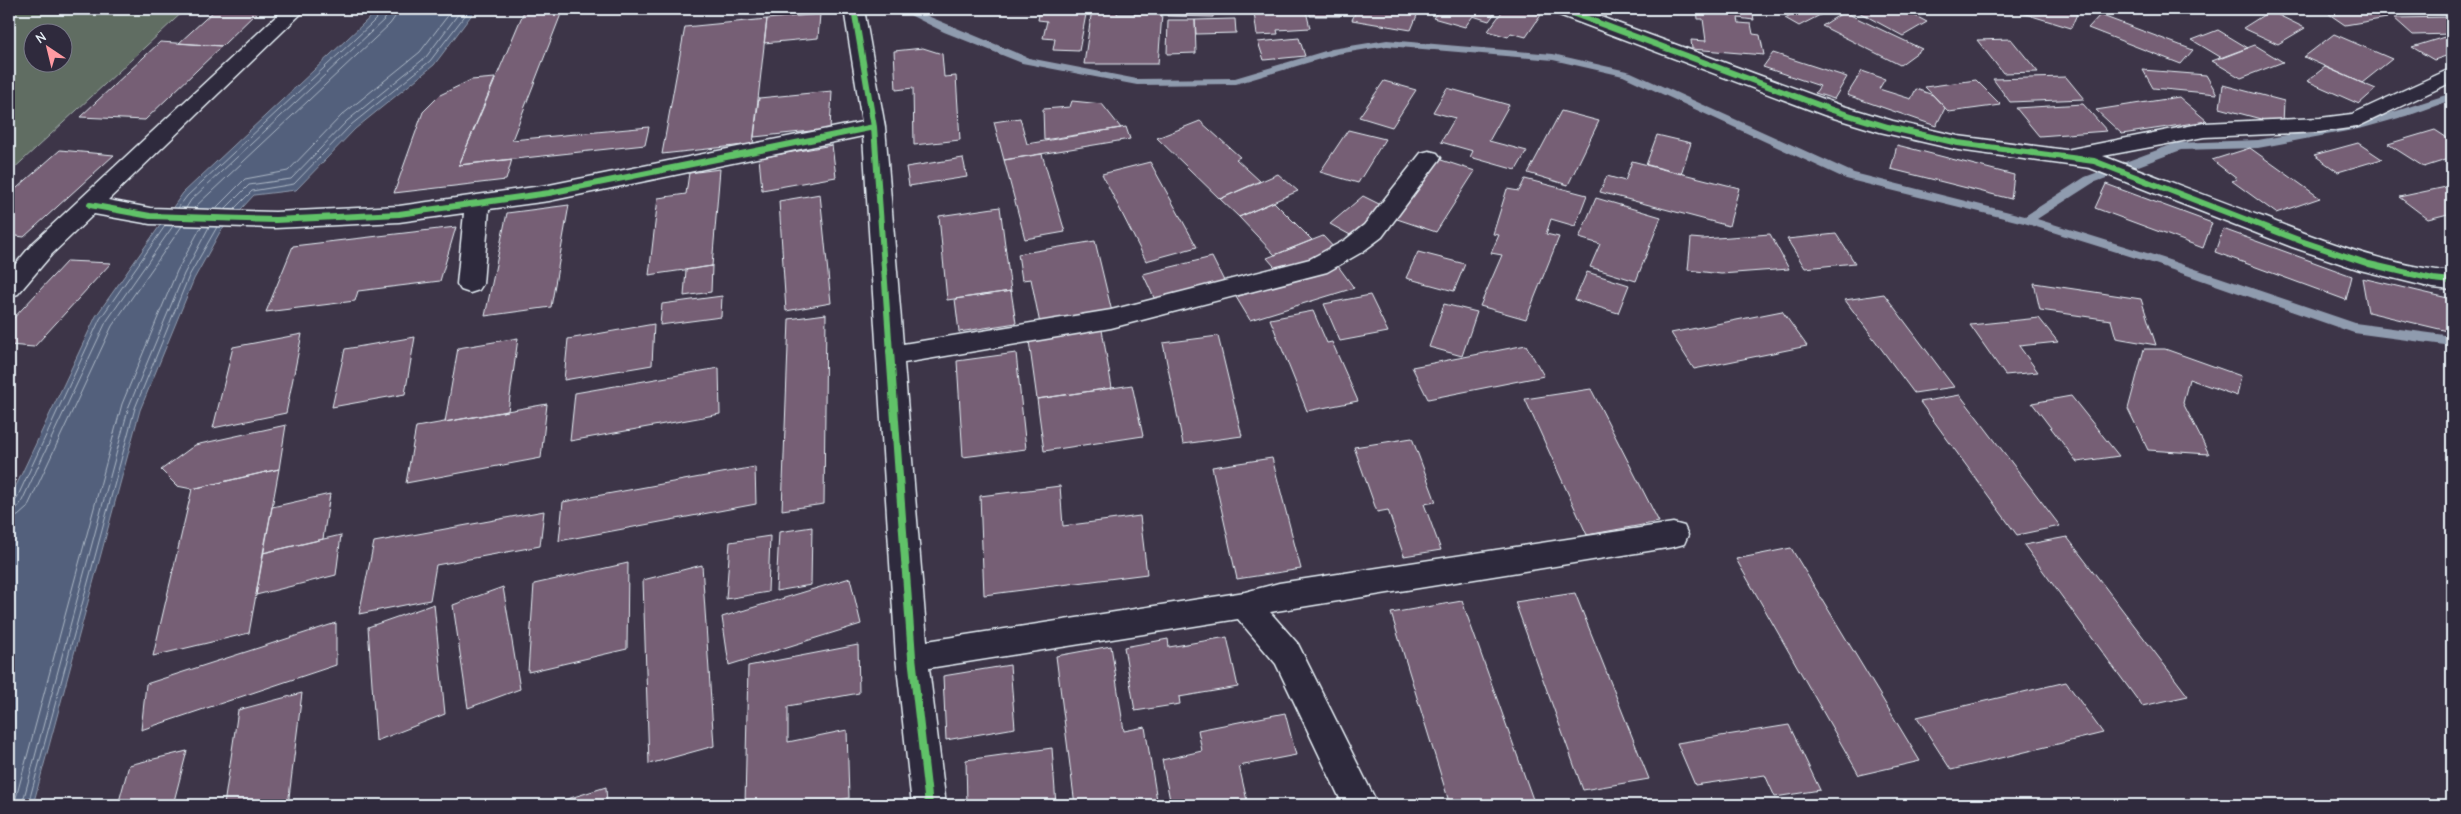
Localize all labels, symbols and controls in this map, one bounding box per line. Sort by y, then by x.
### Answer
north arrow [22,22,72,72]
text: N [32,28,49,47]

